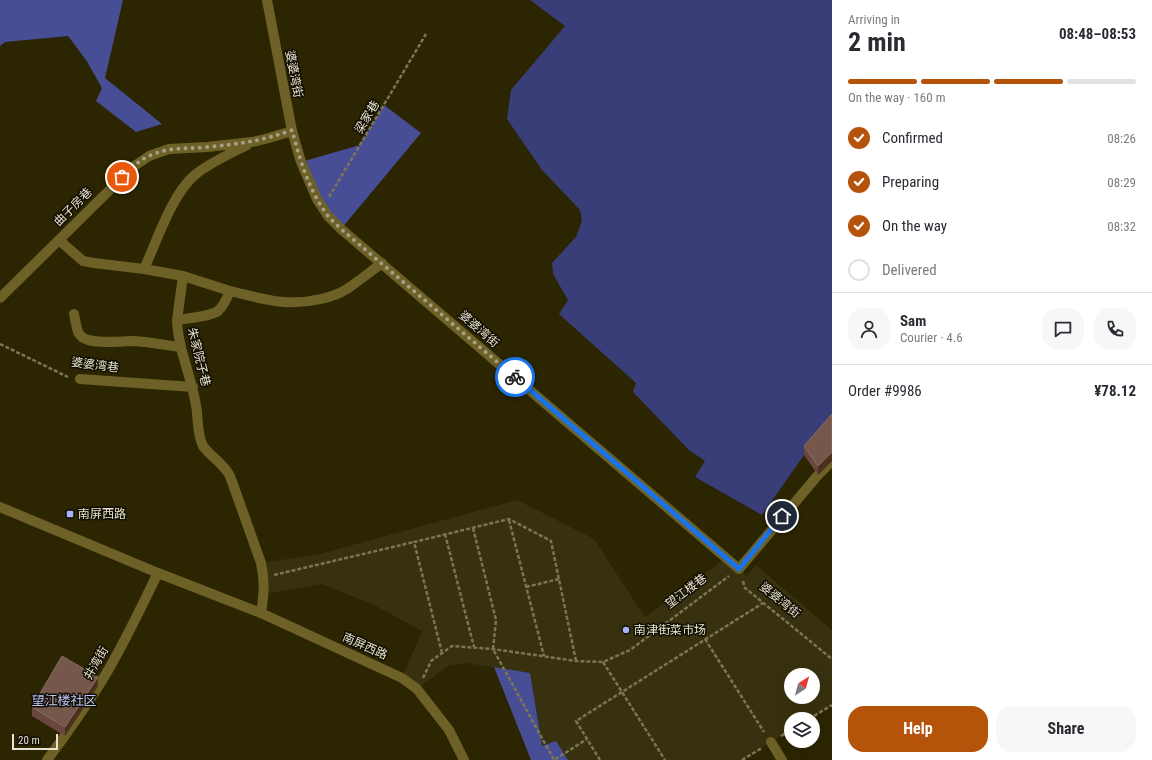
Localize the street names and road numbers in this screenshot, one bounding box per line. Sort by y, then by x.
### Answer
street label: 婆婆湾街 [283,49,305,99]
street label: 梁家巷 [352,98,382,136]
street label: 曲子房巷 [51,185,95,229]
street label: 婆婆湾街 [456,308,502,350]
street label: 朱家院子巷 [185,326,213,388]
street label: 婆婆湾巷 [70,355,120,375]
street label: 望江楼巷 [663,571,709,611]
street label: 婆婆湾街 [757,579,803,621]
street label: 南屏西路 [340,630,390,662]
street label: 井湾街 [81,644,111,682]

